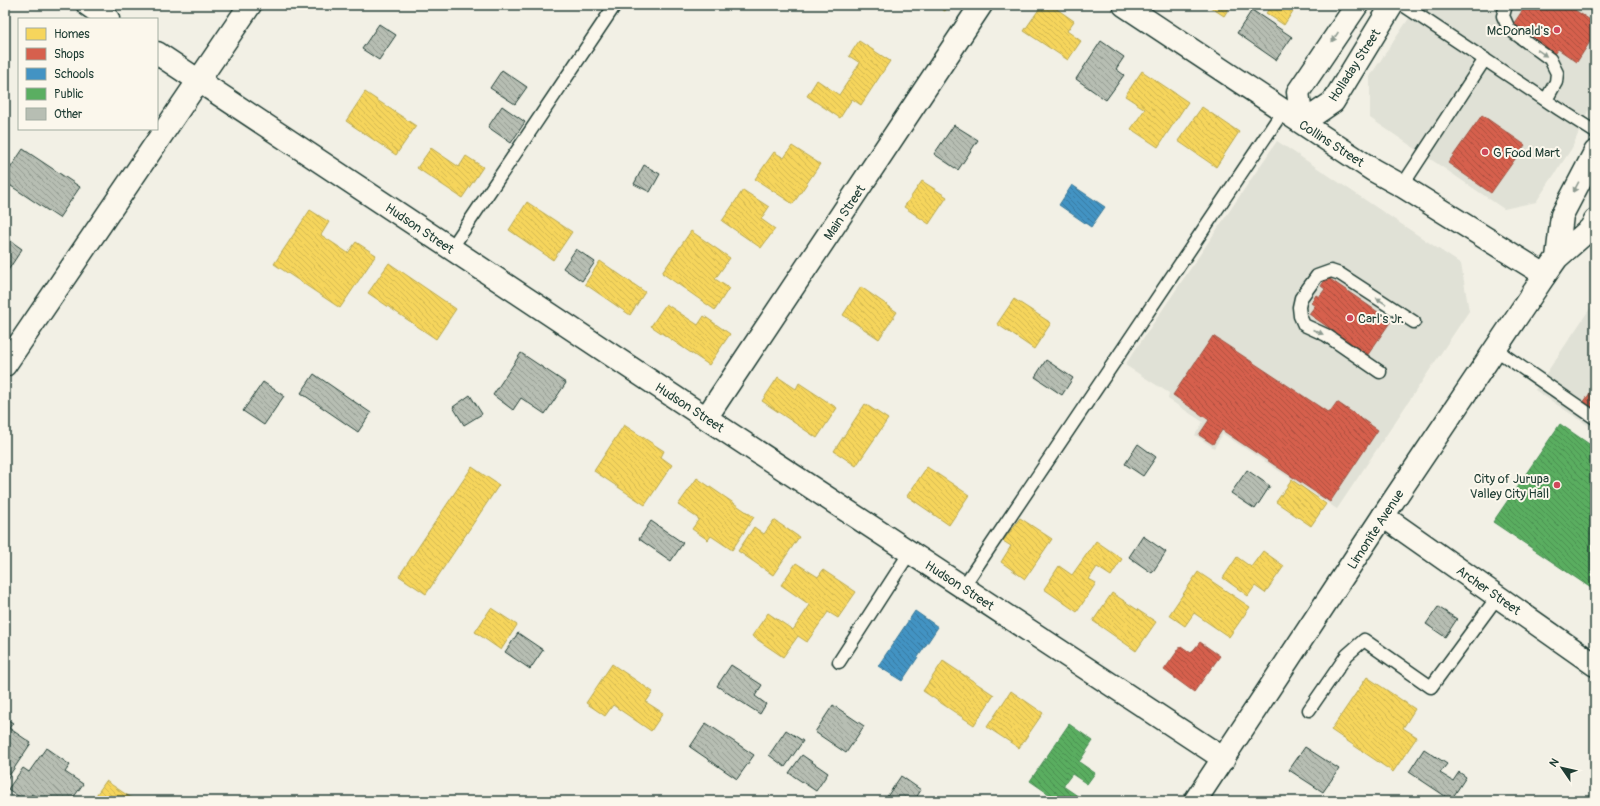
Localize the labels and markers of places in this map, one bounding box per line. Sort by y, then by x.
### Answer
place label: McDonald's [1487,23,1549,39]
marker: McDonald's [1552,25,1562,35]
place label: G Food Mart [1493,145,1561,161]
marker: G Food Mart [1480,147,1490,157]
place label: Carl's Jr. [1358,311,1404,327]
marker: Carl's Jr. [1345,313,1355,323]
place label: City of Jurupa Valley City Hall [1470,471,1549,502]
marker: City of Jurupa Valley City Hall [1552,480,1562,490]

